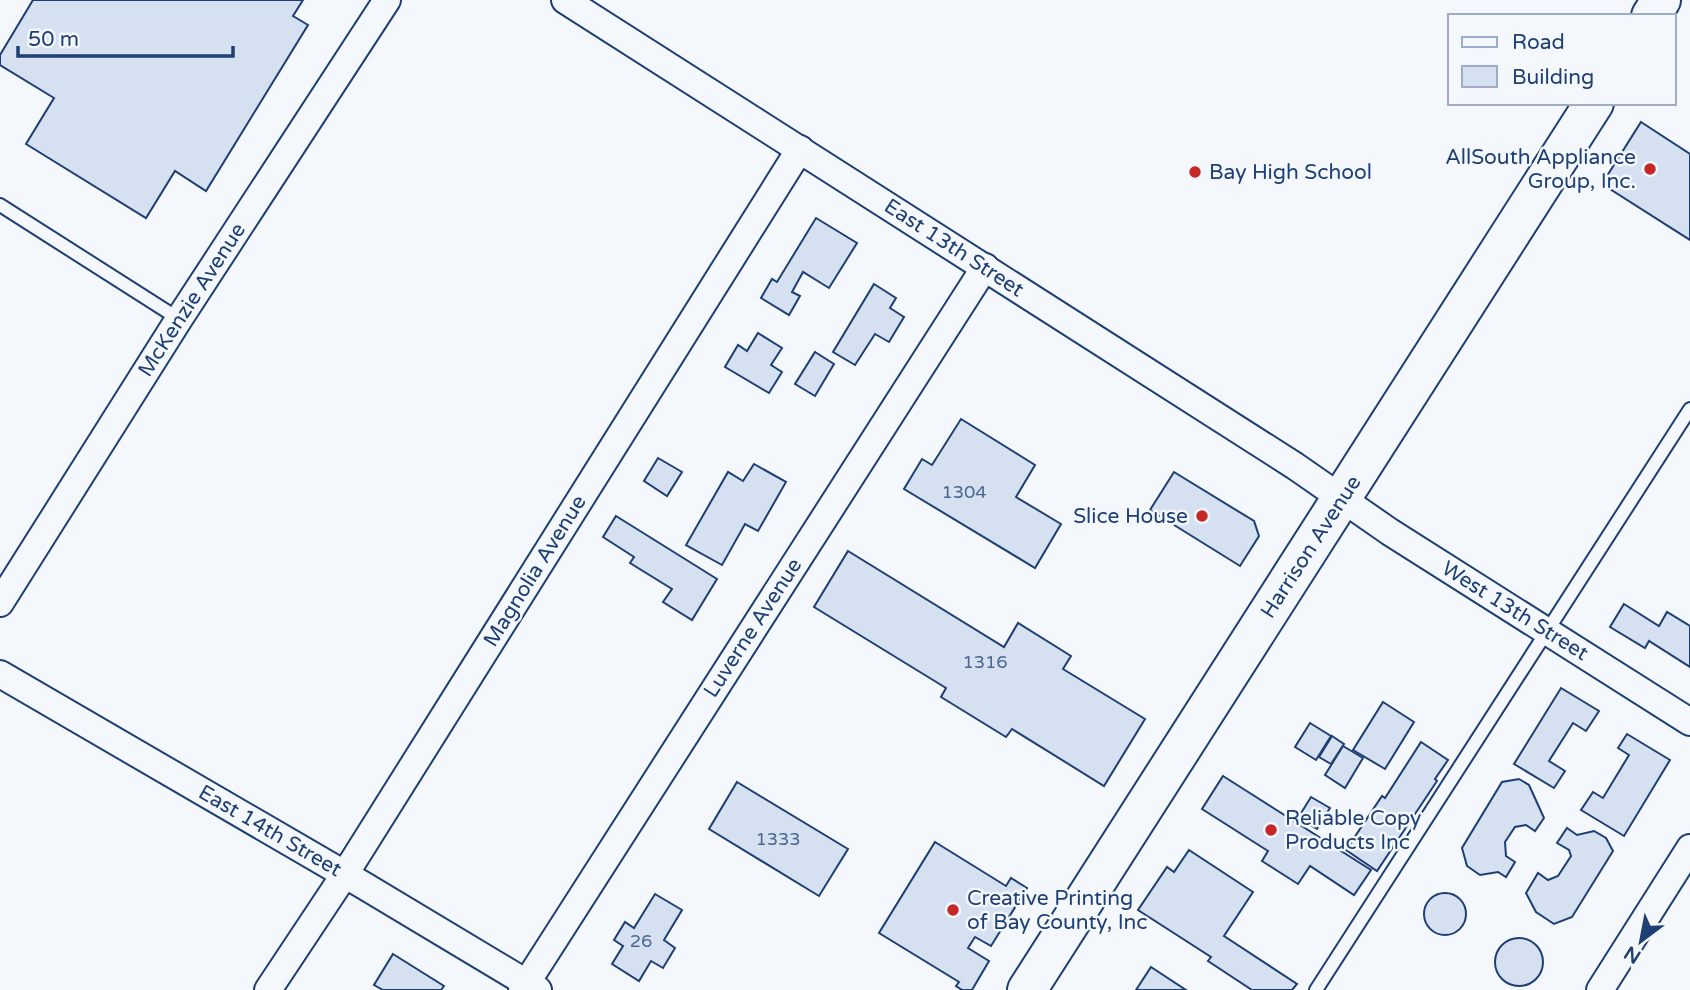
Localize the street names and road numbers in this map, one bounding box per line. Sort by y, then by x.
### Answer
street label: East 13th Street [880,194,1028,302]
street label: McKenzie Avenue [133,218,251,382]
street label: Harrison Avenue [1256,471,1367,623]
street label: Magnolia Avenue [478,491,592,651]
street label: Luverne Avenue [699,554,807,702]
street label: West 13th Street [1437,556,1593,666]
street label: East 14th Street [194,780,346,882]

